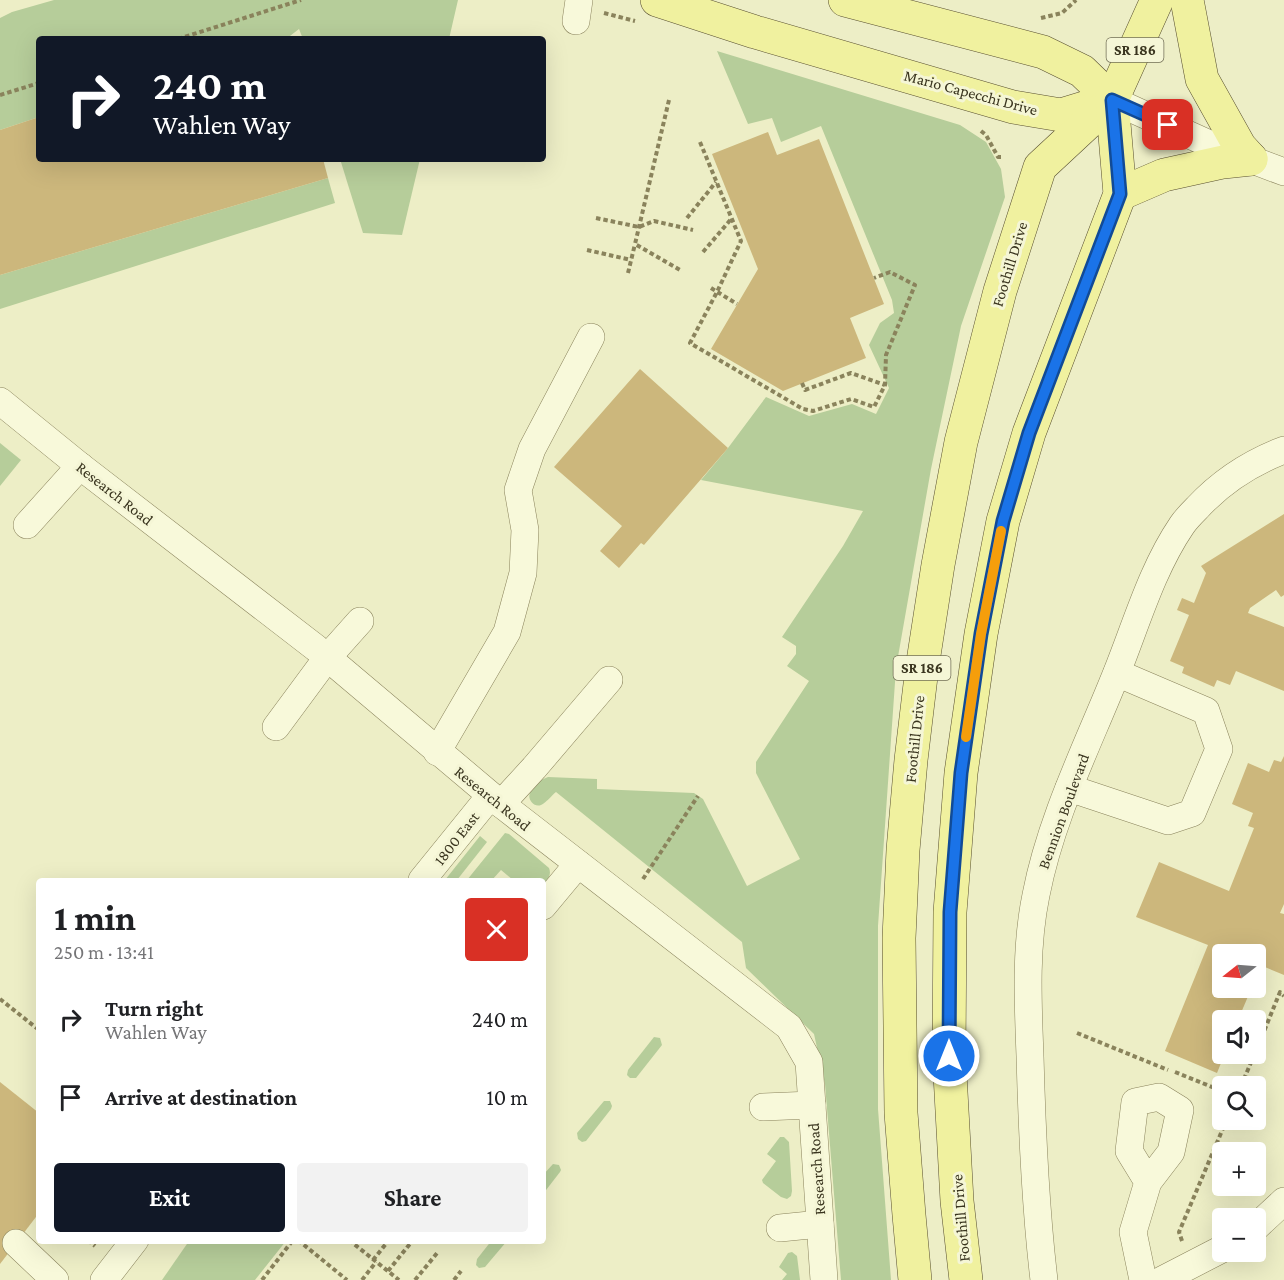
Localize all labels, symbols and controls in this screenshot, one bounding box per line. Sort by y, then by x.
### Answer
road number: SR 186 [1106,38,1164,62]
icon: right [54,60,132,138]
text: 240 m [153,61,266,108]
street label: Mario Capecchi Drive [902,66,1039,119]
pin [1142,99,1193,150]
icon: arrive [1151,108,1184,141]
text: Wahlen Way [153,110,290,140]
street label: Foothill Drive [989,220,1030,309]
street label: Research Road [73,458,157,529]
road number: SR 186 [894,656,950,680]
street label: Foothill Drive [901,695,928,784]
street label: Bennion Boulevard [1035,751,1092,871]
street label: Research Road [451,763,534,834]
street label: 1800 East [430,808,483,868]
text: 1 min [54,898,136,938]
button: close [465,898,528,961]
text: 250 m · 13:41 [54,941,154,963]
north arrow [1212,944,1266,998]
map controls [1212,944,1266,1262]
text: Turn right [105,996,203,1021]
icon: right [54,1003,87,1036]
text: 240 m [472,1007,528,1032]
button: sound [1212,1010,1266,1064]
text: Wahlen Way [105,1021,207,1043]
position arrow [917,1024,981,1088]
button: search [1212,1076,1266,1130]
icon: arrive [54,1081,87,1114]
text: Arrive at destination [105,1085,297,1110]
text: 10 m [486,1085,528,1110]
street label: Research Road [805,1122,828,1216]
button: + [1212,1142,1266,1196]
button: Exit [54,1163,285,1232]
button: Share [297,1163,528,1232]
street label: Foothill Drive [948,1174,973,1262]
button: − [1212,1208,1266,1262]

